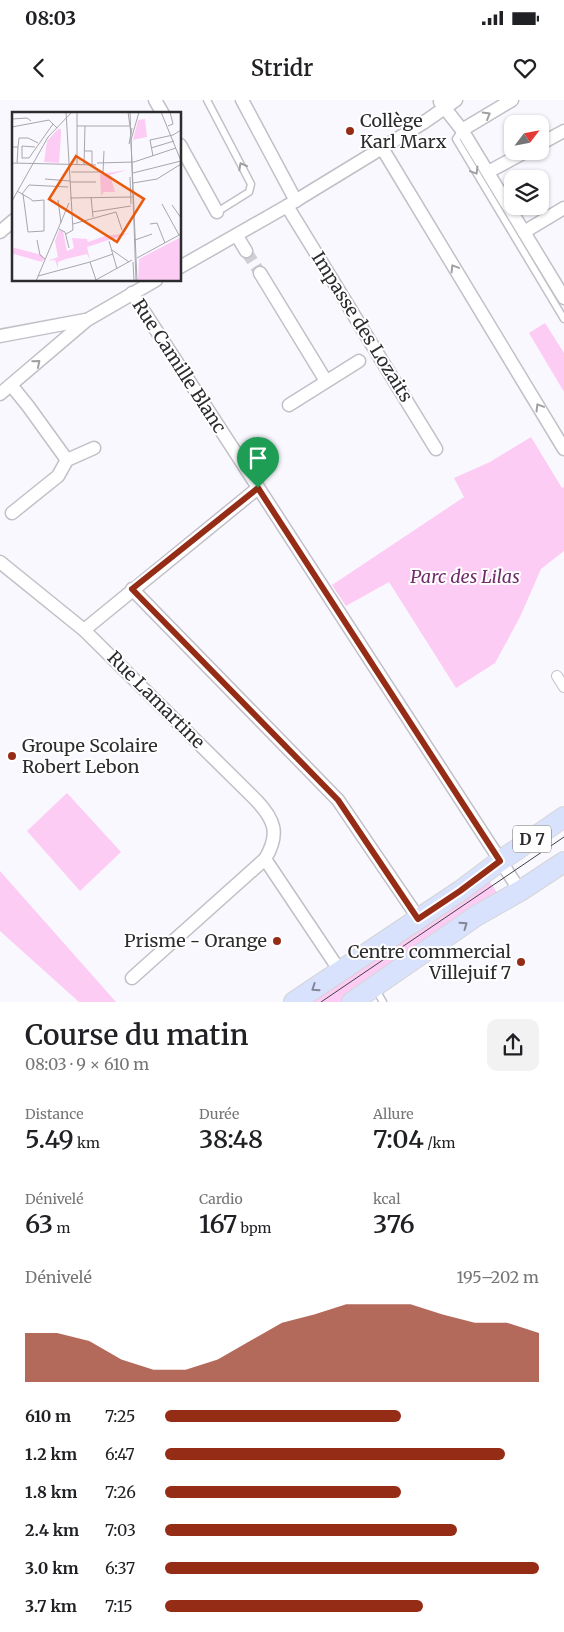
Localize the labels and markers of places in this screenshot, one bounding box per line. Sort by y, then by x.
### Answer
place label: Collège Karl Marx [360,109,447,153]
marker: Collège Karl Marx [344,125,356,137]
pin [237,437,279,488]
place label: Groupe Scolaire Robert Lebon [22,734,158,778]
marker: Groupe Scolaire Robert Lebon [6,750,18,762]
place label: Prisme - Orange [124,929,267,952]
marker: Prisme - Orange [271,935,283,947]
place label: Centre commercial Villejuif 7 [348,940,511,984]
marker: Centre commercial Villejuif 7 [515,956,527,968]

